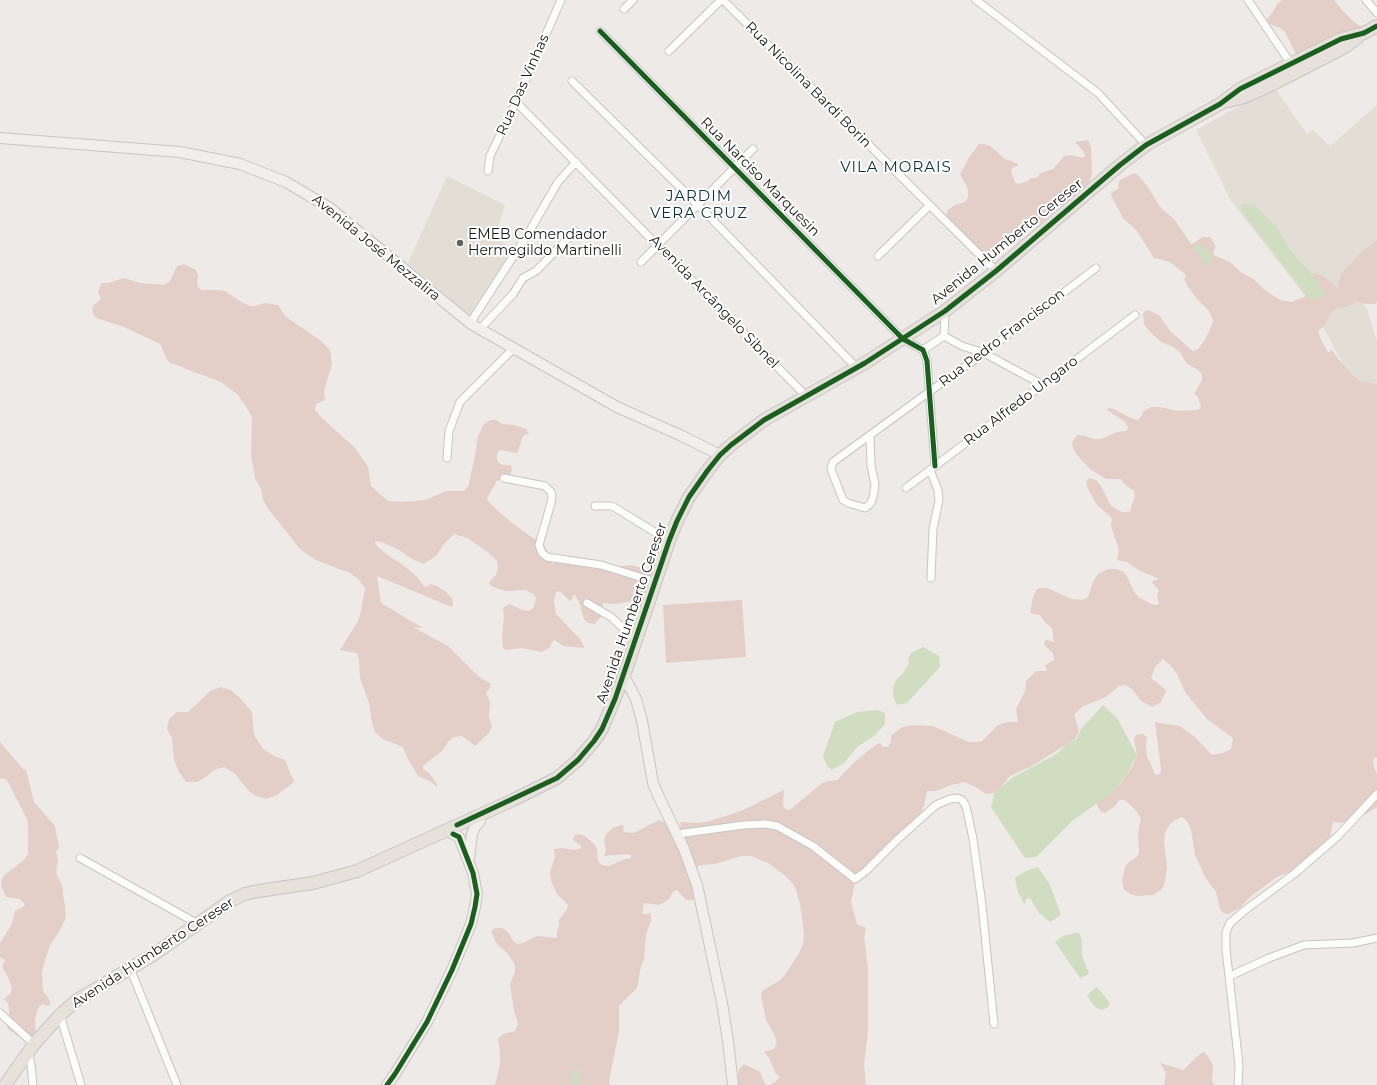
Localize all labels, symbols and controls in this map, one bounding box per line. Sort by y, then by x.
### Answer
street label: Rua Nicolina Bardi Borin [741,18,875,152]
street label: Rua Das Vinhas [493,32,553,138]
street label: Rua Narciso Marquesin [697,114,823,240]
district label: VILA MORAIS [840,159,952,177]
street label: Avenida Humberto Cereser [928,176,1086,308]
district label: JARDIM VERA CRUZ [650,188,748,223]
street label: Avenida José Mezzalira [309,191,443,305]
place label: EMEB Comendador Hermegildo Martinelli [468,227,622,260]
street label: Avenida Arcângelo Sibnel [646,232,782,372]
marker: EMEB Comendador Hermegildo Martinelli [455,238,465,248]
street label: Rua Pedro Franciscon [936,285,1068,391]
street label: Rua Alfredo Ungaro [961,353,1081,449]
street label: Avenida Humberto Cereser [593,520,671,706]
street label: Avenida Humberto Cereser [69,894,237,1012]

